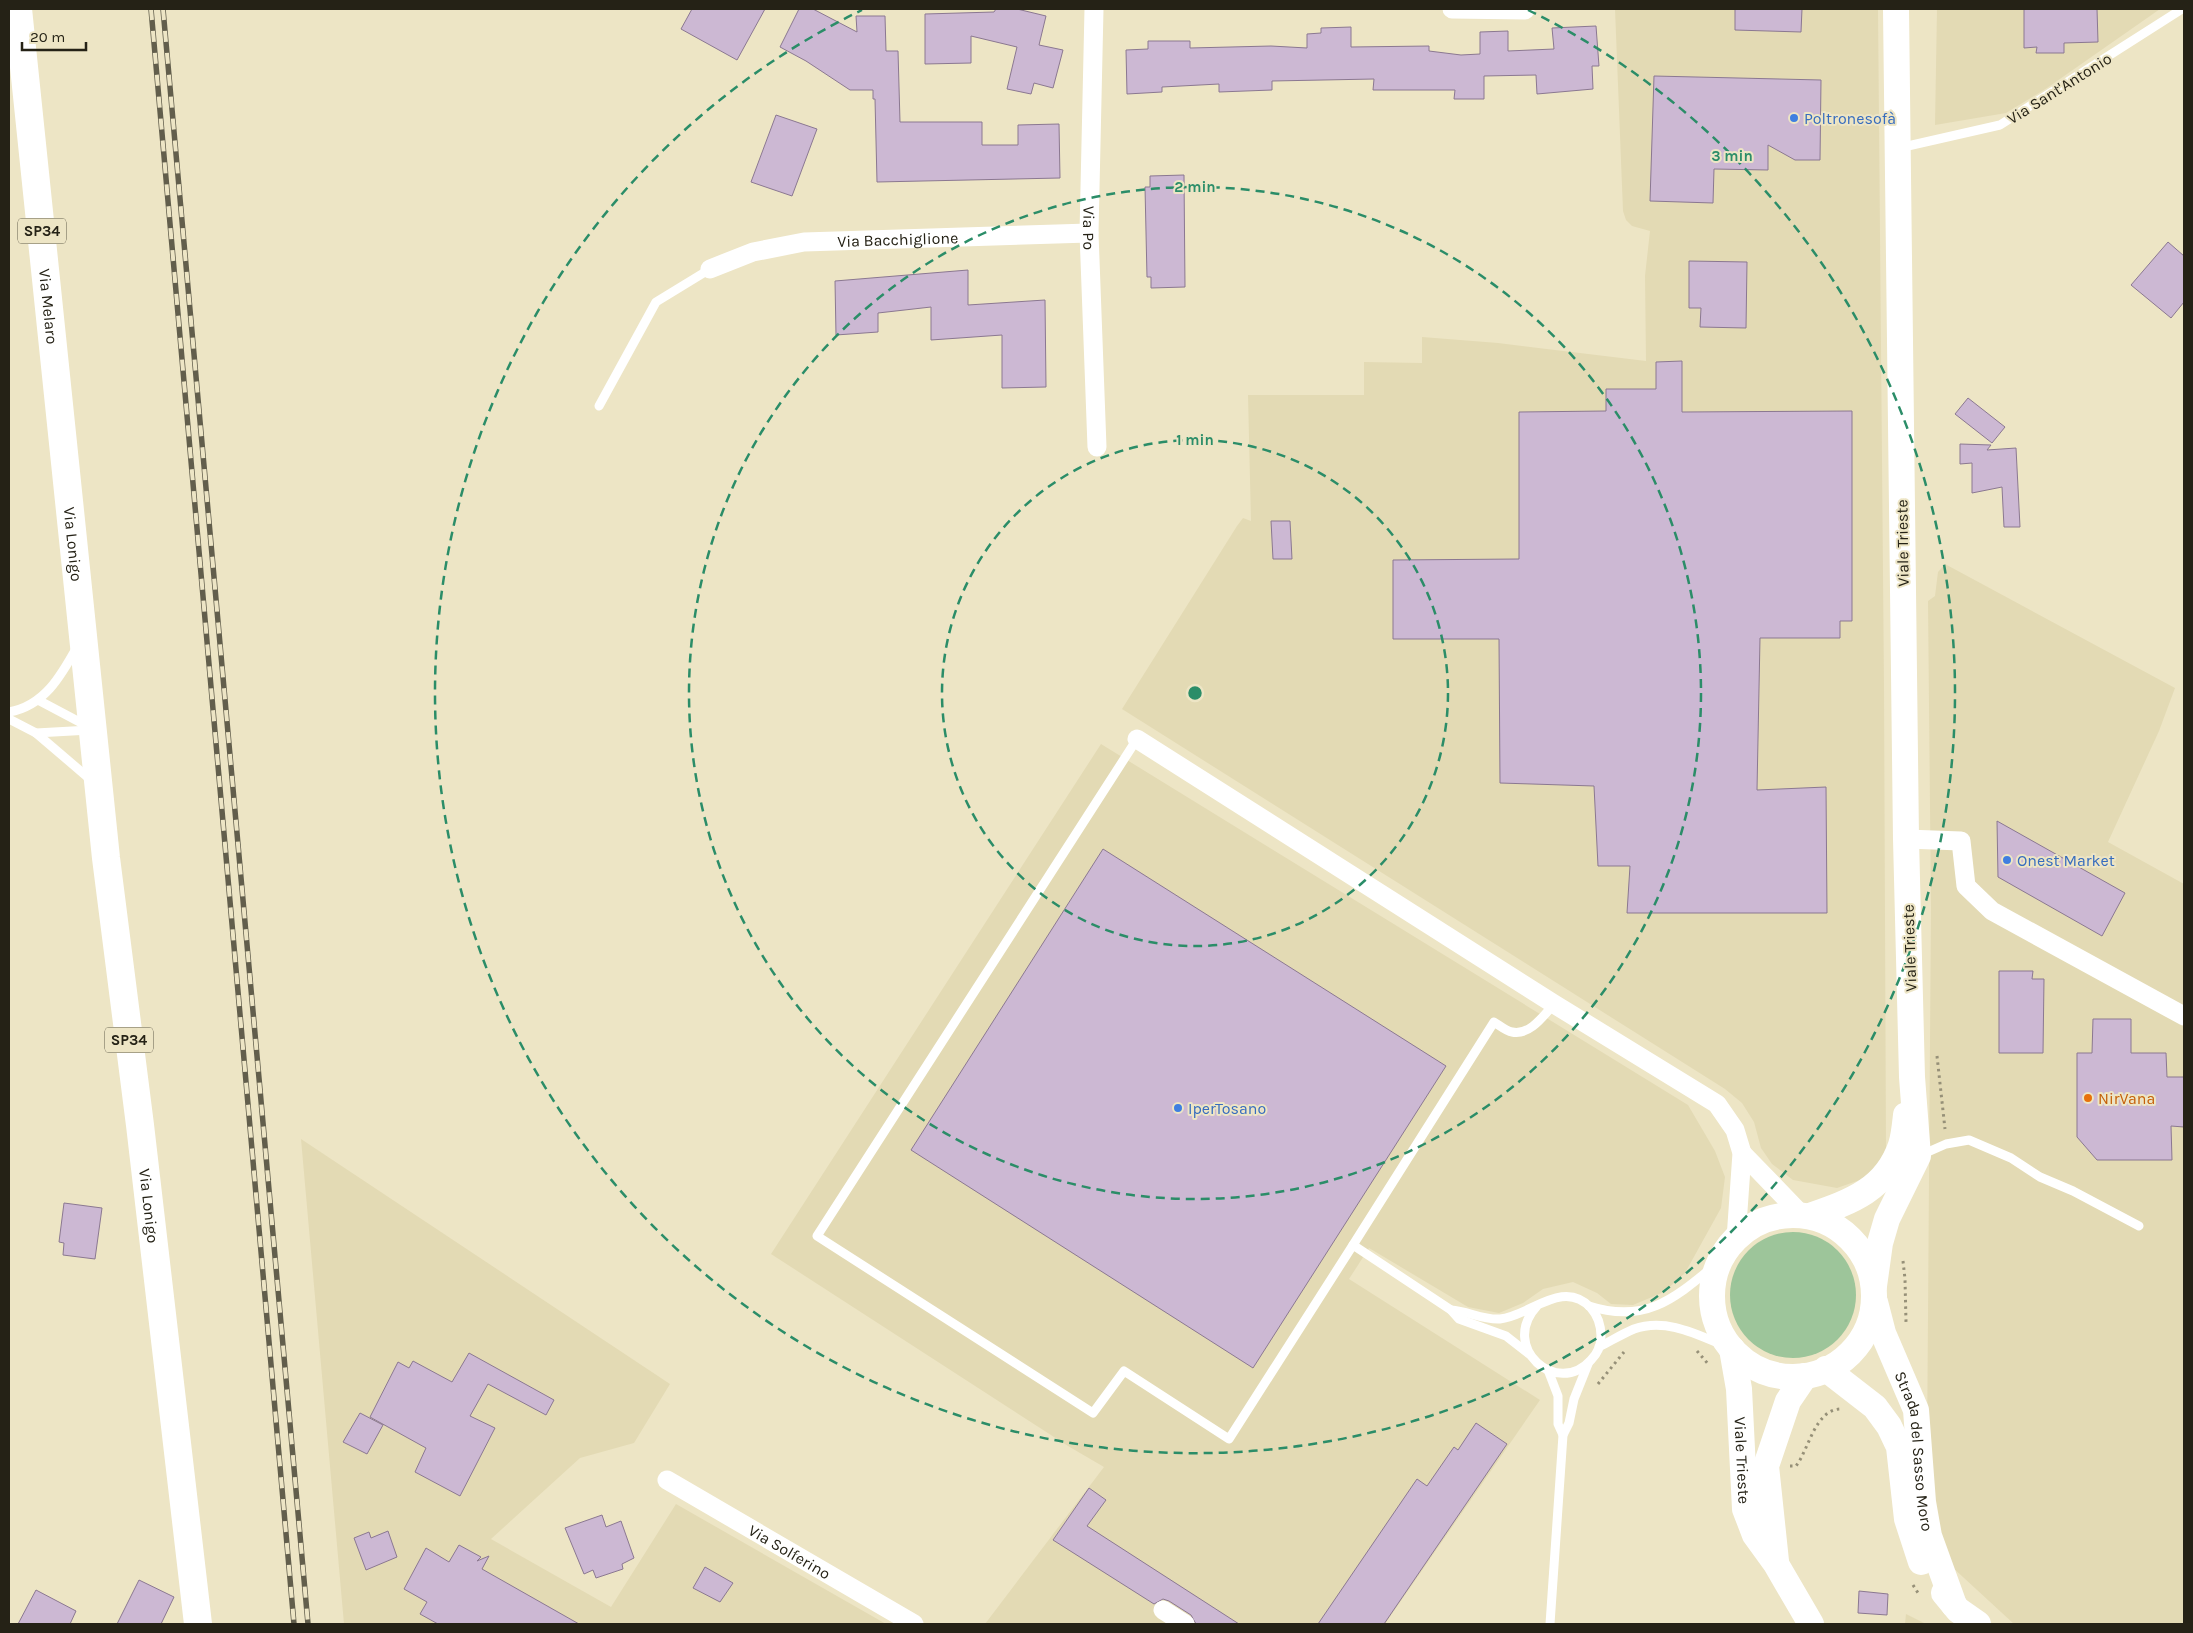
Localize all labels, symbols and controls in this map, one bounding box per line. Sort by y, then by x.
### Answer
scale bar [22,20,86,52]
text: 20 m [30,28,65,46]
street label: Via Sant'Antonio [2004,49,2115,128]
place label: Poltronesofà [1804,109,1896,128]
marker: Poltronesofà [1788,112,1800,124]
text: 3 min [1711,147,1753,165]
text: 2 min [1174,178,1216,196]
street label: Via Po [1079,206,1099,250]
road number: SP34 [18,218,66,244]
street label: Via Bacchiglione [837,228,959,251]
street label: Via Melaro [35,268,62,345]
text: 1 min [1176,431,1214,449]
street label: Viale Trieste [1892,499,1913,587]
street label: Via Lonigo [60,506,86,582]
centre of rings [1186,684,1204,702]
place label: Onest Market [2017,851,2115,870]
marker: Onest Market [2001,854,2013,866]
street label: Viale Trieste [1898,904,1921,992]
road number: SP34 [105,1028,153,1052]
place label: NirVana [2098,1089,2155,1108]
marker: NirVana [2082,1092,2094,1104]
place label: IperTosano [1188,1099,1266,1118]
marker: IperTosano [1172,1102,1184,1114]
street label: Via Lonigo [135,1168,163,1244]
street label: Strada del Sasso Moro [1891,1368,1937,1533]
street label: Viale Trieste [1730,1416,1754,1504]
street label: Via Solferino [745,1521,834,1583]

